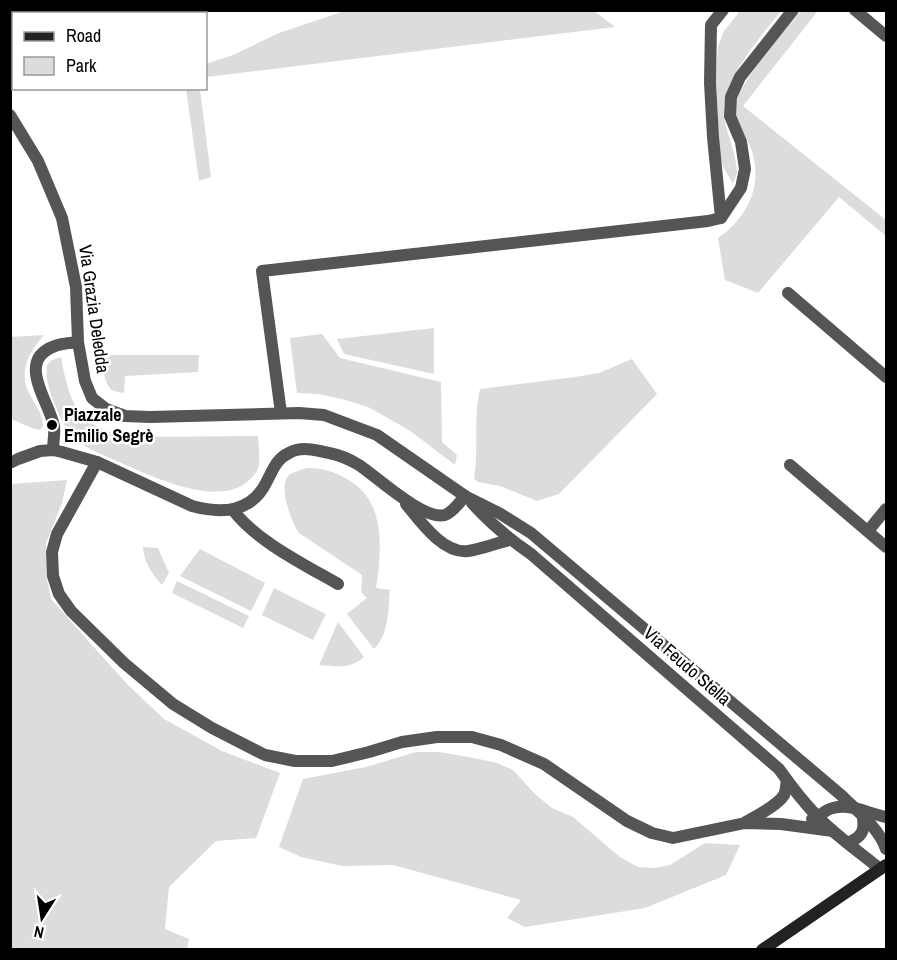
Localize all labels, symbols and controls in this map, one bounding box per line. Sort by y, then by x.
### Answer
legend [12,12,207,90]
text: Road [66,23,101,48]
text: Park [66,53,97,78]
street label: Via Grazia Deledda [73,243,116,375]
place label: Piazzale Emilio Segrè [64,402,153,448]
marker: Piazzale Emilio Segrè [45,418,59,432]
street label: Via Feudo Stella [638,621,736,711]
north arrow [12,888,72,948]
text: N [32,921,46,944]

